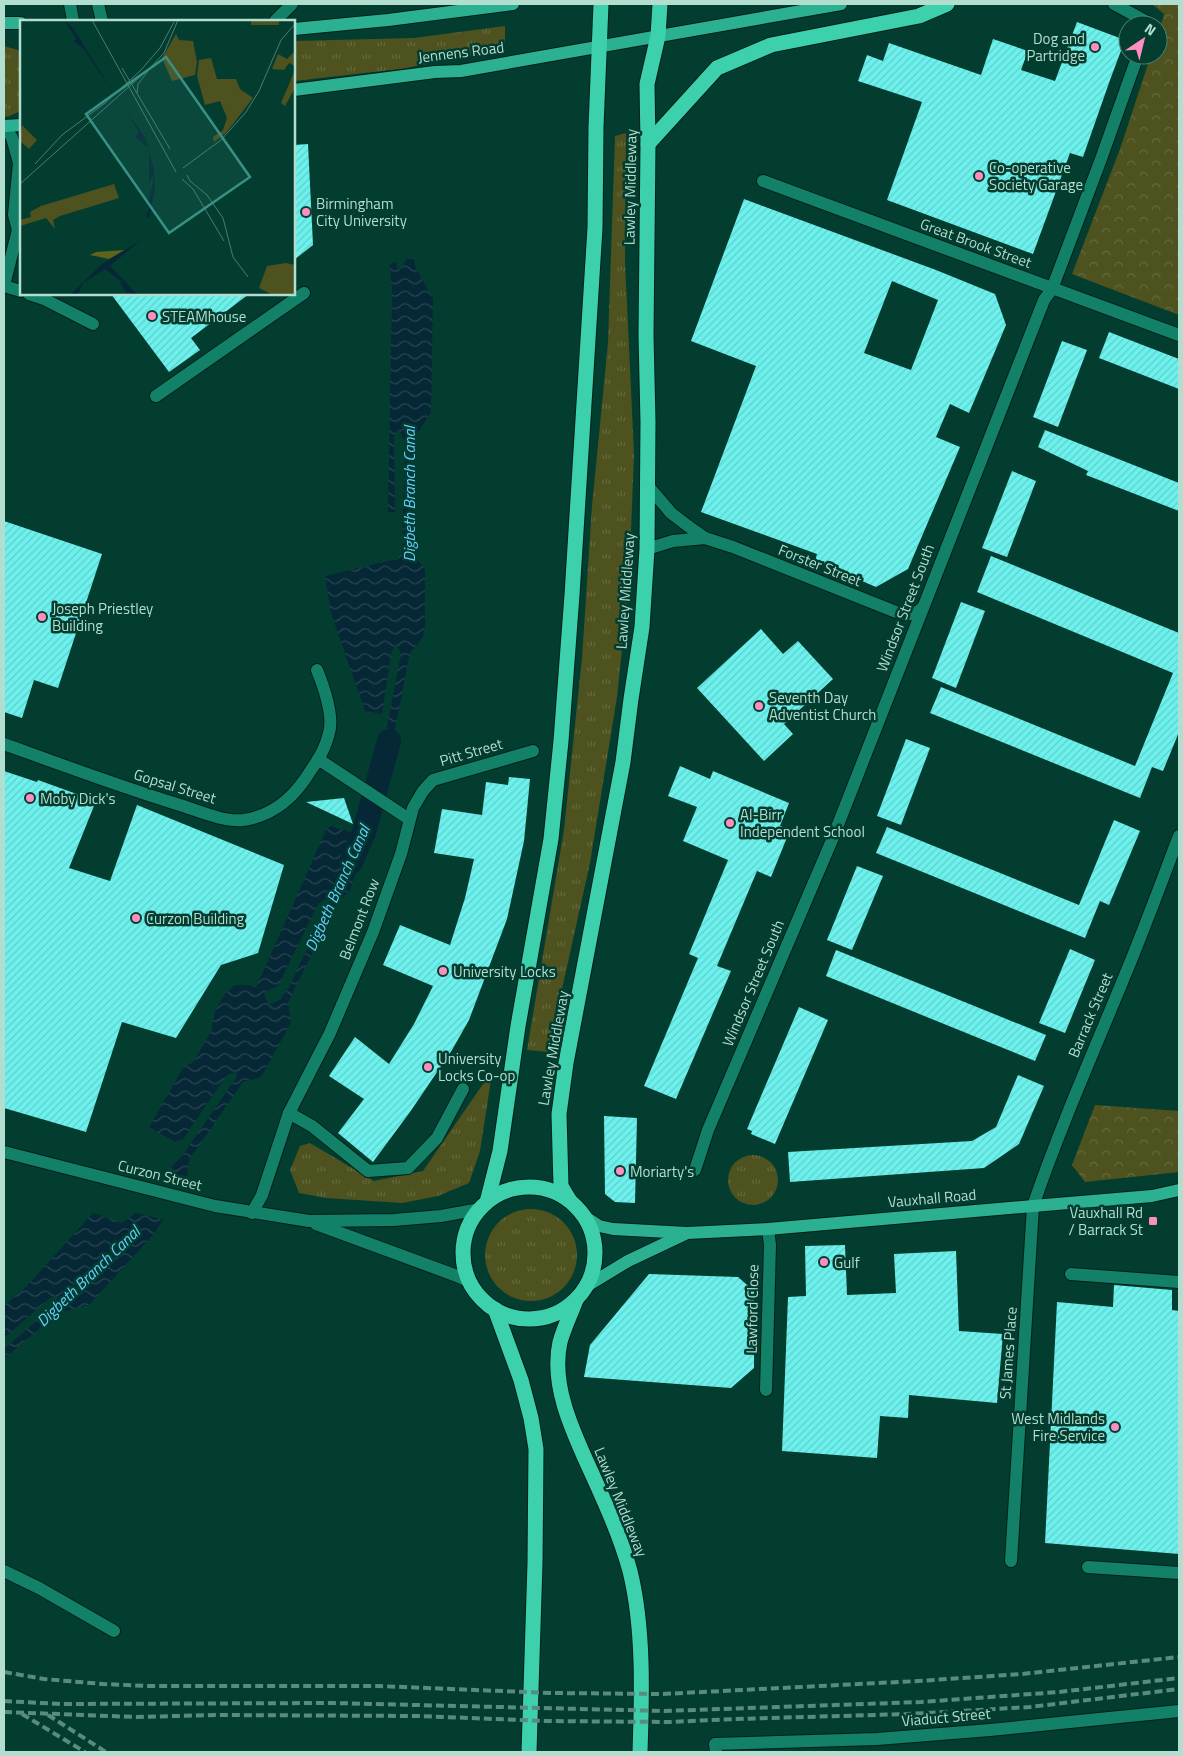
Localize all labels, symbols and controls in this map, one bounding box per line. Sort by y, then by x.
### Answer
north arrow [1118,15,1168,65]
text: N [1141,18,1161,40]
inset map [20,20,295,295]
place label: Dog and Partridge [1027,27,1085,67]
street label: Jennens Road [417,35,505,69]
marker: Dog and Partridge [1089,41,1101,53]
street label: Lawley Middleway [617,129,643,245]
place label: Co-operative Society Garage [989,156,1083,196]
marker: Co-operative Society Garage [973,170,985,182]
place label: Birmingham City University [316,192,407,232]
marker: Birmingham City University [300,206,312,218]
street label: Great Brook Street [917,212,1036,274]
place label: STEAMhouse [162,305,246,328]
marker: STEAMhouse [146,310,158,322]
water label: Digbeth Branch Canal [397,425,421,562]
street label: Lawley Middleway [609,532,641,650]
street label: Forster Street [775,538,866,592]
street label: Windsor Street South [870,541,940,675]
place label: Joseph Priestley Building [52,597,153,637]
marker: Joseph Priestley Building [36,611,48,623]
place label: Seventh Day Adventist Church [769,686,876,726]
marker: Seventh Day Adventist Church [753,700,765,712]
street label: Pitt Street [437,732,506,772]
street label: Gopsal Street [131,763,220,810]
place label: Moby Dick's [40,787,115,810]
marker: Moby Dick's [24,792,36,804]
place label: Al-Birr Independent School [740,803,865,843]
marker: Al-Birr Independent School [724,817,736,829]
water label: Digbeth Branch Canal [298,820,376,955]
street label: Belmont Row [333,875,385,963]
place label: Curzon Building [146,907,244,930]
marker: Curzon Building [130,912,142,924]
street label: Windsor Street South [716,916,790,1050]
place label: University Locks [453,960,556,983]
marker: University Locks [437,965,449,977]
street label: Barrack Street [1062,968,1119,1061]
street label: Lawley Middleway [532,989,574,1107]
place label: University Locks Co-op [438,1047,515,1087]
marker: University Locks Co-op [422,1061,434,1073]
street label: Curzon Street [116,1153,205,1197]
place label: Moriarty's [630,1160,694,1183]
marker: Moriarty's [614,1165,626,1177]
street label: Vauxhall Road [887,1183,977,1213]
place label: Vauxhall Rd / Barrack St [1069,1201,1144,1241]
marker: Vauxhall Rd / Barrack St [1147,1215,1159,1227]
water label: Digbeth Branch Canal [31,1219,146,1332]
place label: Gulf [834,1251,860,1274]
marker: Gulf [818,1256,830,1268]
street label: Lawford Close [740,1264,764,1354]
street label: St James Place [993,1306,1023,1400]
place label: West Midlands Fire Service [1011,1407,1105,1447]
marker: West Midlands Fire Service [1109,1421,1121,1433]
street label: Lawley Middleway [589,1444,653,1560]
street label: Viaduct Street [901,1702,992,1732]

